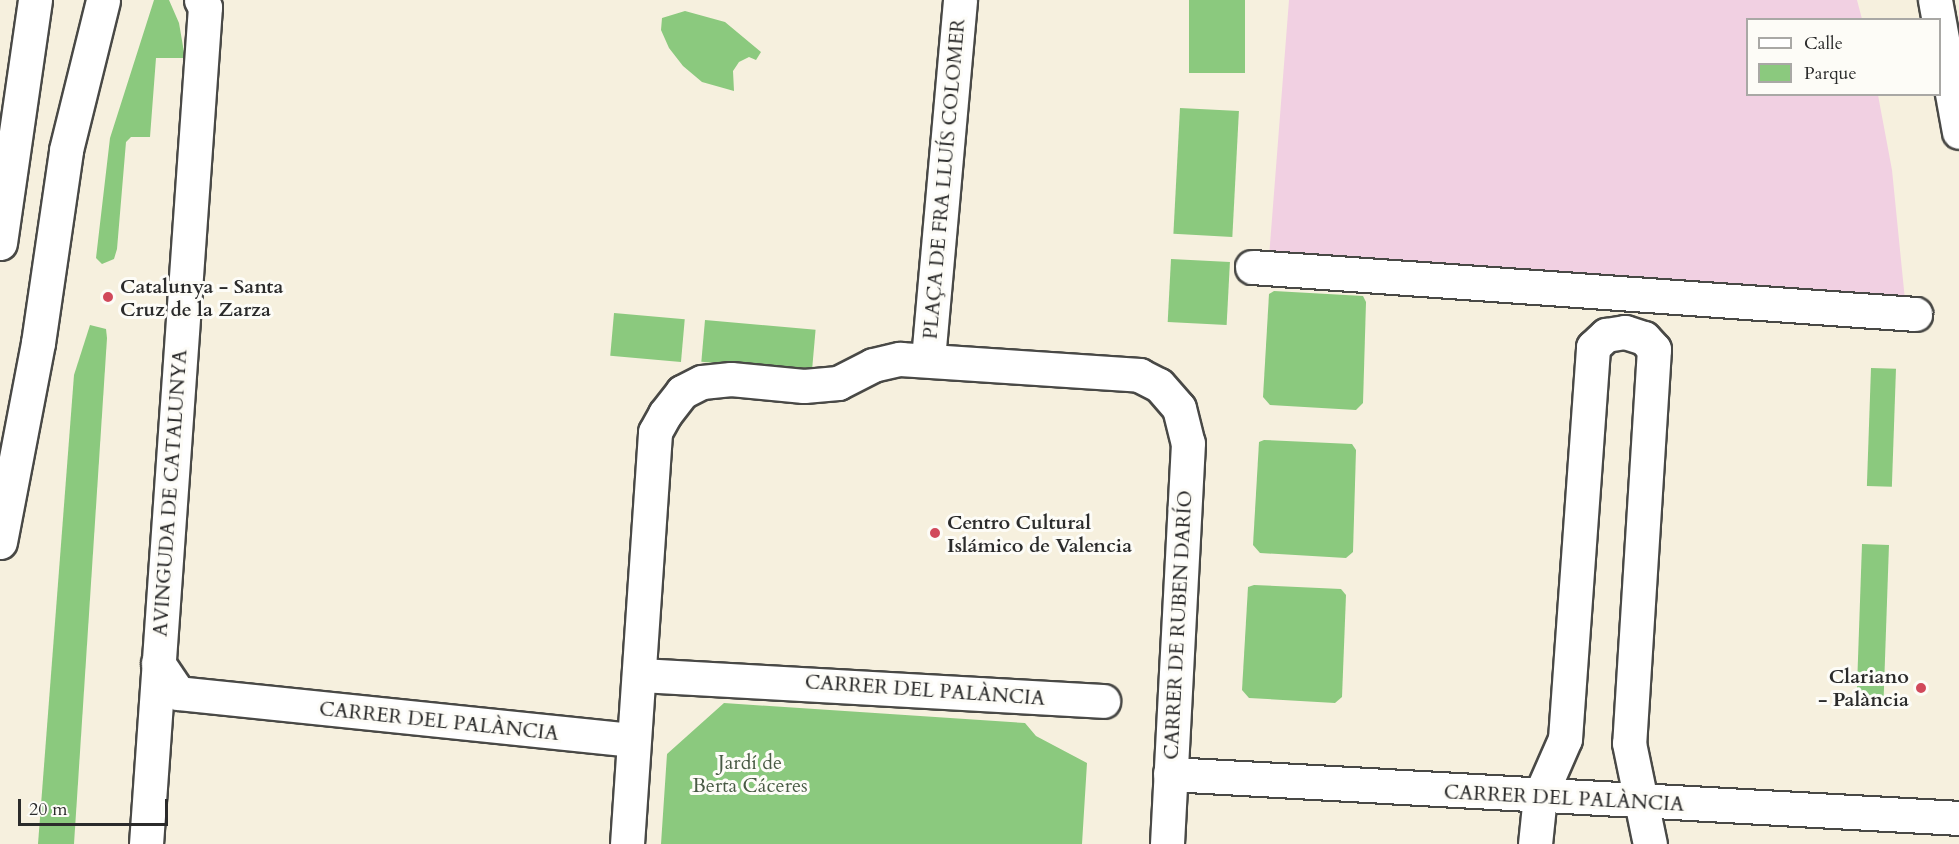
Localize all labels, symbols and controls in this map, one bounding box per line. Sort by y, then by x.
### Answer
street label: PLAÇA DE FRA LLUÍS COLOMER [918,18,970,340]
legend [1746,18,1941,96]
text: Calle [1804,31,1843,56]
text: Parque [1804,61,1857,86]
place label: Catalunya - Santa Cruz de la Zarza [120,274,283,321]
marker: Catalunya - Santa Cruz de la Zarza [101,290,115,304]
street label: AVINGUDA DE CATALUNYA [148,349,192,637]
street label: CARRER DE RUBEN DARÍO [1159,490,1197,760]
place label: Centro Cultural Islámico de Valencia [947,510,1132,557]
marker: Centro Cultural Islámico de Valencia [928,526,942,540]
place label: Clariano - Palància [1818,664,1909,711]
street label: CARRER DEL PALÀNCIA [804,670,1046,710]
marker: Clariano - Palància [1914,681,1928,695]
street label: CARRER DEL PALÀNCIA [318,696,560,746]
park label: Jardí de Berta Cáceres [692,751,808,798]
street label: CARRER DEL PALÀNCIA [1443,780,1685,816]
scale bar [21,787,171,825]
text: 20 m [29,797,68,822]

